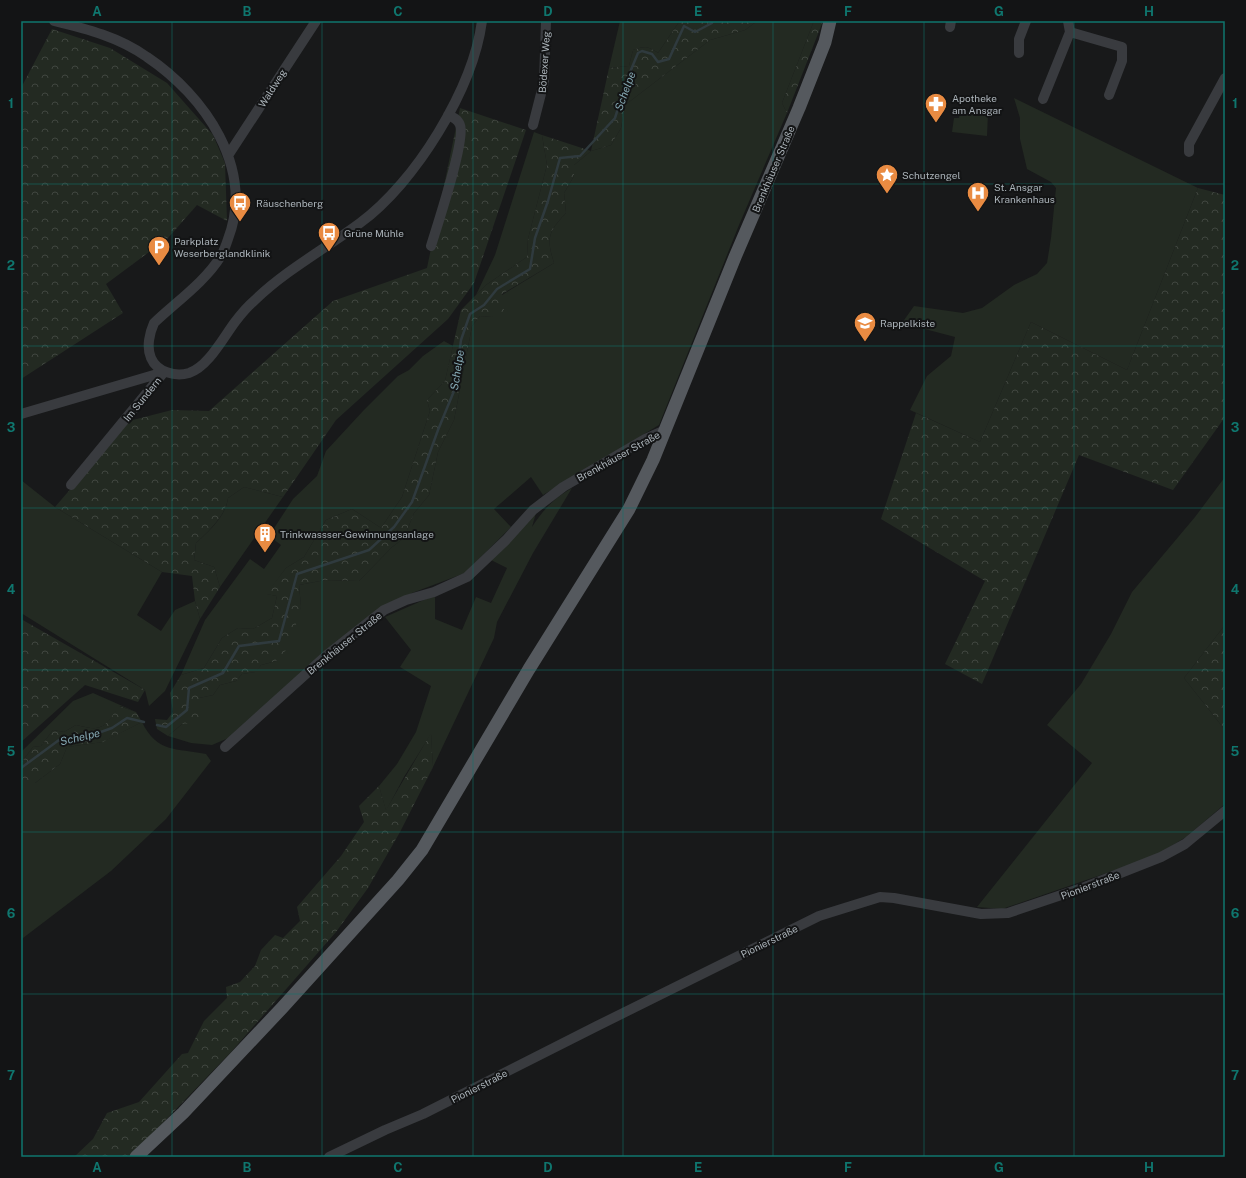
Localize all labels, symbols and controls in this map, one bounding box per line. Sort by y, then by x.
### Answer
text: A [92,4,102,19]
text: B [243,4,252,19]
text: C [393,4,403,19]
text: D [543,4,553,19]
text: E [694,4,702,19]
text: F [844,4,852,19]
text: G [994,4,1004,19]
text: H [1144,4,1154,19]
street label: Bödexer Weg [536,31,552,93]
street label: Waldweg [256,67,288,109]
water label: Schelpe [612,70,638,112]
pharmacy icon: Apotheke am Ansgar [923,91,949,124]
place label: Apotheke am Ansgar [952,92,1002,116]
text: 1 [8,96,14,111]
text: 1 [1232,96,1238,111]
street label: Brenkhäuser Straße [749,124,797,214]
place icon: Schutzengel [874,162,900,195]
place label: Schutzengel [902,169,960,181]
hospital icon: St. Ansgar Krankenhaus [965,180,991,213]
place label: St. Ansgar Krankenhaus [994,181,1055,205]
bus stop icon: Räuschenberg [227,190,253,223]
place label: Räuschenberg [256,197,323,209]
bus stop icon: Grüne Mühle [316,220,342,253]
place label: Grüne Mühle [344,227,404,239]
parking icon: Parkplatz Weserberglandklinik [146,234,172,267]
place label: Parkplatz Weserberglandklinik [174,235,271,259]
text: 2 [7,258,15,273]
text: 2 [1231,258,1239,273]
school or university icon: Rappelkiste [852,310,878,343]
place label: Rappelkiste [880,317,936,329]
water label: Schelpe [448,349,466,391]
street label: Im Sundern [120,374,164,424]
text: 3 [7,420,16,435]
text: 3 [1231,420,1240,435]
street label: Brenkhäuser Straße [574,428,662,484]
building icon: Trinkwassser-Gewinnungsanlage [252,521,278,554]
place label: Trinkwassser-Gewinnungsanlage [280,528,434,540]
text: 4 [7,582,16,597]
text: 4 [1231,582,1240,597]
street label: Brenkhäuser Straße [304,609,384,677]
water label: Schelpe [59,727,101,747]
text: 5 [7,744,16,759]
text: 5 [1231,744,1240,759]
street label: Pionierstraße [1059,868,1121,902]
text: 6 [7,906,16,921]
text: 6 [1231,906,1240,921]
street label: Pionierstraße [739,922,800,960]
street label: Pionierstraße [449,1066,510,1105]
text: 7 [7,1068,15,1083]
text: 7 [1231,1068,1239,1083]
text: A [92,1160,102,1175]
text: B [243,1160,252,1175]
text: C [393,1160,403,1175]
text: D [543,1160,553,1175]
text: E [694,1160,702,1175]
text: F [844,1160,852,1175]
text: G [994,1160,1004,1175]
text: H [1144,1160,1154,1175]

